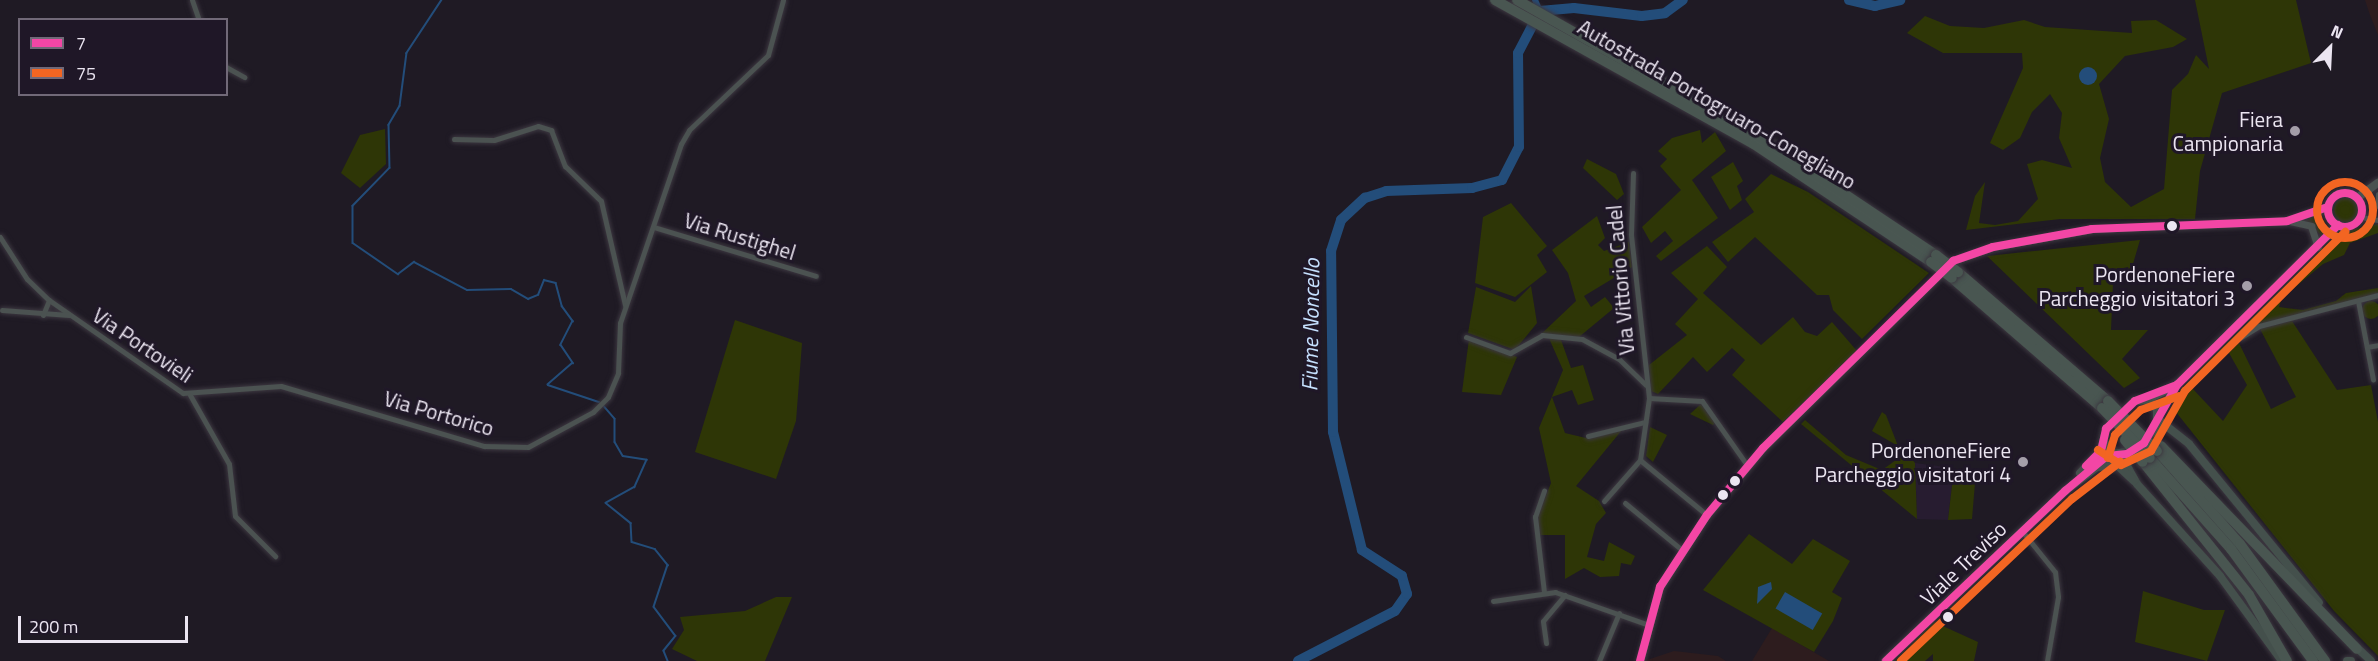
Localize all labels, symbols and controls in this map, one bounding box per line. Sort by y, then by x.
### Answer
street label: Autostrada Portogruaro-Conegliano [1573,14,1861,194]
legend [18,18,228,96]
north arrow [2300,18,2360,78]
text: N [2327,18,2347,45]
text: 7 [76,30,86,57]
text: 75 [76,60,96,87]
place label: Fiera Campionaria [2173,106,2283,156]
marker: Fiera Campionaria [2288,124,2302,138]
street label: Via Vittorio Cadel [1601,204,1639,356]
street label: Via Rustighel [681,207,799,265]
unlabelled marker [2166,220,2178,232]
water label: Fiume Noncello [1297,258,1325,392]
place label: PordenoneFiere Parcheggio visitatori 3 [2038,261,2235,311]
marker: PordenoneFiere Parcheggio visitatori 3 [2240,279,2254,293]
street label: Via Portovieli [88,302,198,388]
street label: Via Portorico [381,385,497,441]
place label: PordenoneFiere Parcheggio visitatori 4 [1814,437,2011,487]
marker: PordenoneFiere Parcheggio visitatori 4 [2016,455,2030,469]
unlabelled marker [1729,475,1741,487]
unlabelled marker [1717,489,1729,501]
street label: Viale Treviso [1915,516,2011,610]
scale bar [21,604,190,642]
unlabelled marker [1942,611,1954,623]
text: 200 m [29,613,78,640]

